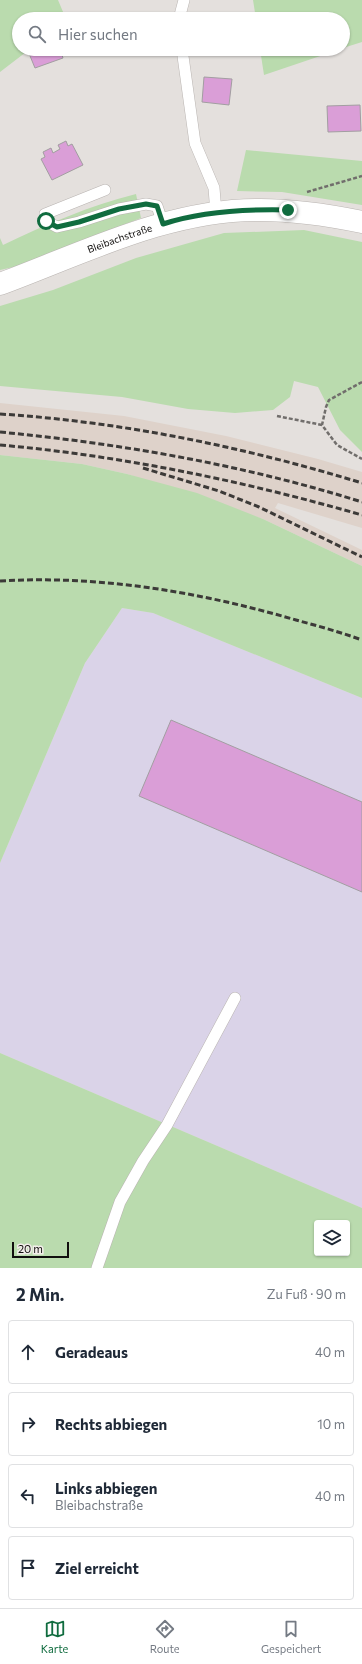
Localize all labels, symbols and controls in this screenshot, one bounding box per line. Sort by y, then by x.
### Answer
search box [12,12,350,56]
icon: search [26,23,48,45]
text: Hier suchen [58,25,138,43]
route end [279,201,297,219]
route start [37,212,55,230]
street label: Bleibachstraße [85,221,153,255]
map controls [314,1220,350,1256]
button: layers [314,1220,350,1256]
scale bar [12,1240,69,1259]
text: 20 m [18,1242,43,1255]
text: 2 Min. [16,1284,64,1305]
text: Zu Fuß · 90 m [267,1286,346,1302]
icon: ahead [17,1341,39,1363]
text: Geradeaus [55,1343,128,1361]
text: 40 m [315,1344,345,1360]
icon: right [17,1413,39,1435]
text: Rechts abbiegen [55,1415,167,1433]
text: 10 m [317,1416,345,1432]
text: Links abbiegen [55,1479,157,1497]
icon: left [17,1485,39,1507]
text: 40 m [315,1488,345,1504]
text: Bleibachstraße [55,1497,143,1513]
icon: arrive [17,1557,39,1579]
text: Ziel erreicht [55,1559,139,1577]
tab: Karte [41,1618,68,1655]
tab: Route [150,1618,180,1655]
tab: Gespeichert [261,1618,321,1655]

